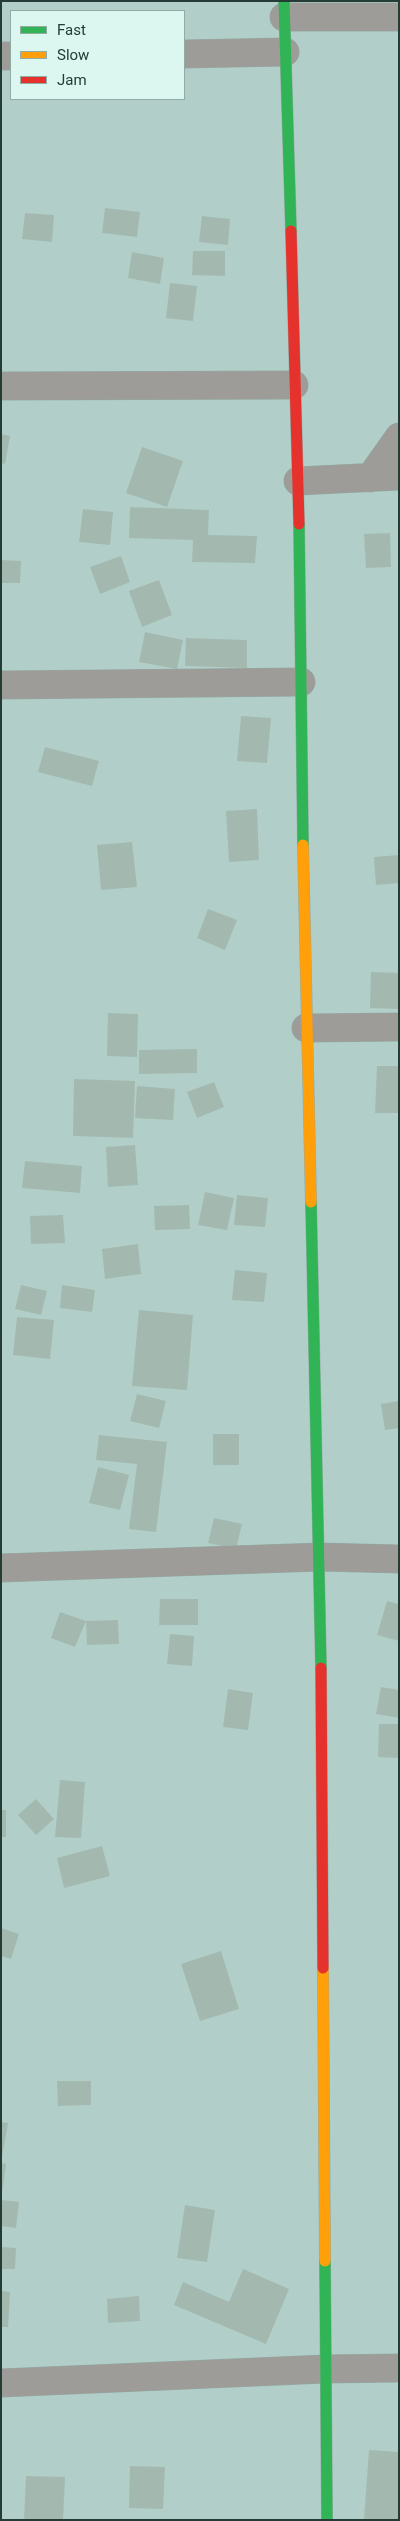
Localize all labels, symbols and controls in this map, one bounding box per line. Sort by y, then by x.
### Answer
legend [10,10,185,100]
text: Fast [57,21,86,39]
text: Slow [57,46,89,64]
text: Jam [57,71,87,89]

